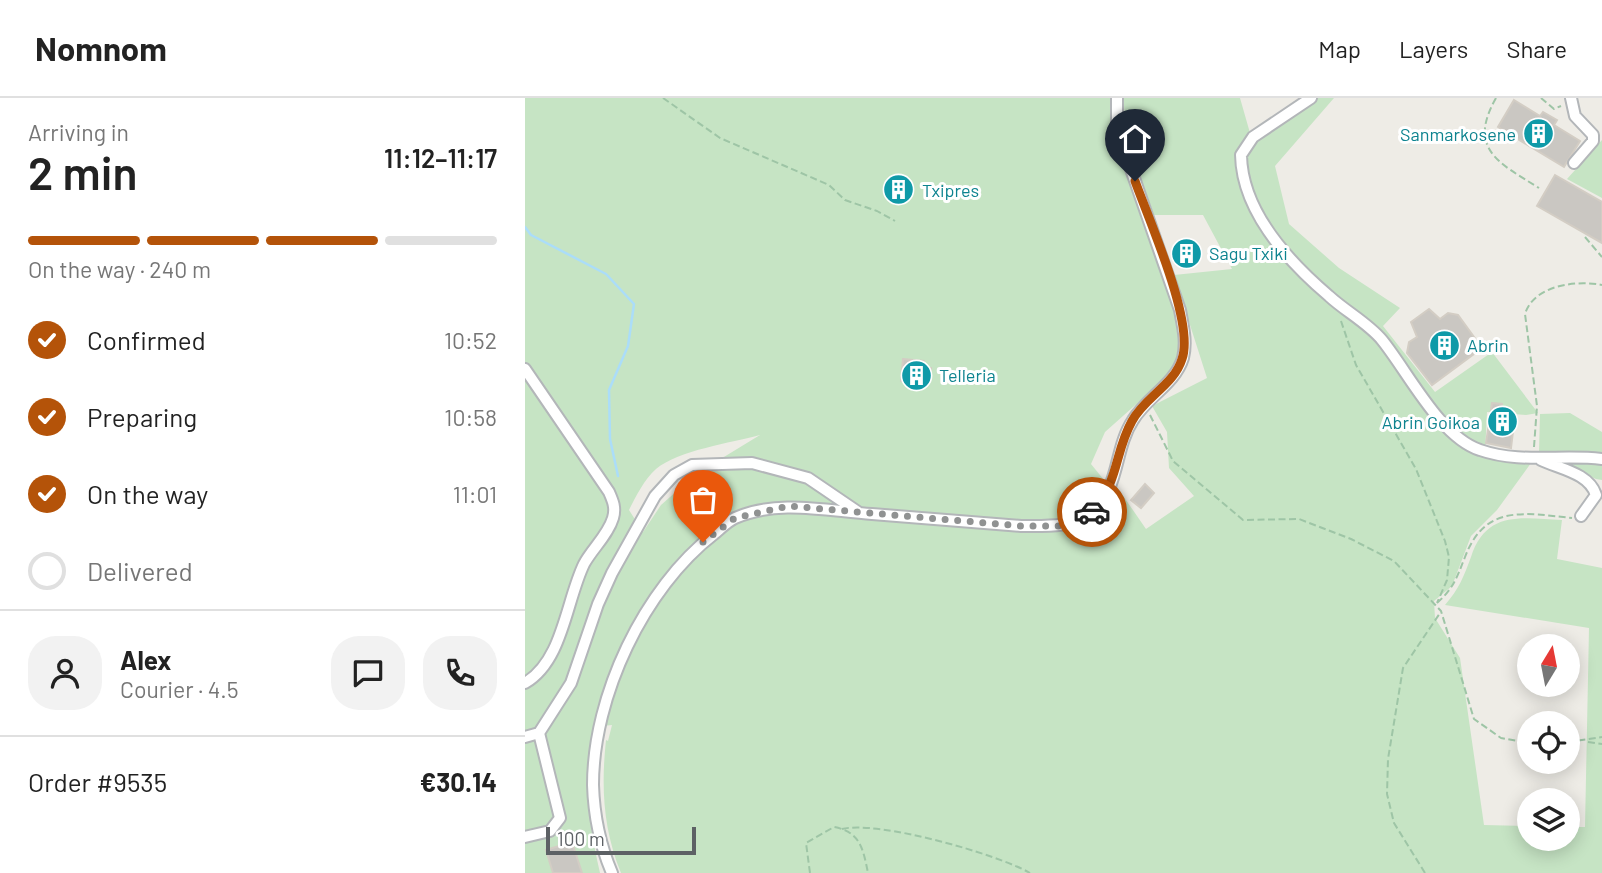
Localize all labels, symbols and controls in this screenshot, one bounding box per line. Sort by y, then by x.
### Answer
text: Nomnom [35,28,167,68]
text: Map [1318,34,1361,63]
text: Layers [1399,34,1468,63]
text: Share [1506,34,1567,63]
pin [1105,109,1165,181]
building icon: Sanmarkosene [1522,117,1556,151]
text: Arriving in [28,118,129,146]
icon: home [1116,120,1154,158]
place label: Sanmarkosene [1400,123,1516,145]
text: 11:12–11:17 [384,142,497,173]
text: 2 min [28,144,137,199]
building icon: Txipres [882,173,916,207]
place label: Txipres [922,179,979,201]
building icon: Sagu Txiki [1169,236,1203,270]
place label: Sagu Txiki [1209,242,1288,264]
text: On the way · 240 m [28,255,211,283]
icon: check [28,321,66,359]
text: Confirmed [87,324,206,355]
text: 10:52 [444,326,497,354]
building icon: Abrin [1427,328,1461,362]
place label: Abrin [1467,334,1509,356]
building icon: Telleria [899,358,933,392]
place label: Telleria [939,364,996,386]
icon: check [28,398,66,436]
text: Preparing [87,401,197,432]
text: 10:58 [444,403,497,431]
building icon: Abrin Goikoa [1486,405,1520,439]
place label: Abrin Goikoa [1382,411,1480,433]
pin [673,470,733,542]
icon: check [28,475,66,513]
courier [1057,477,1127,547]
text: On the way [87,478,208,509]
text: 11:01 [453,480,497,508]
icon: bag [684,481,722,519]
icon: car [1073,493,1111,531]
text: Delivered [87,555,193,586]
north arrow [1517,634,1580,696]
map controls [1517,634,1580,851]
button: person [28,636,102,710]
button: chat [331,636,405,710]
button: phone [423,636,497,710]
text: Alex [120,644,171,675]
text: Courier · 4.5 [120,675,239,703]
button: locate [1517,711,1580,774]
text: Order #9535 [28,766,167,797]
text: €30.14 [420,766,497,797]
button: layers [1517,788,1580,851]
scale bar [546,824,697,856]
text: 100 m [557,827,605,850]

